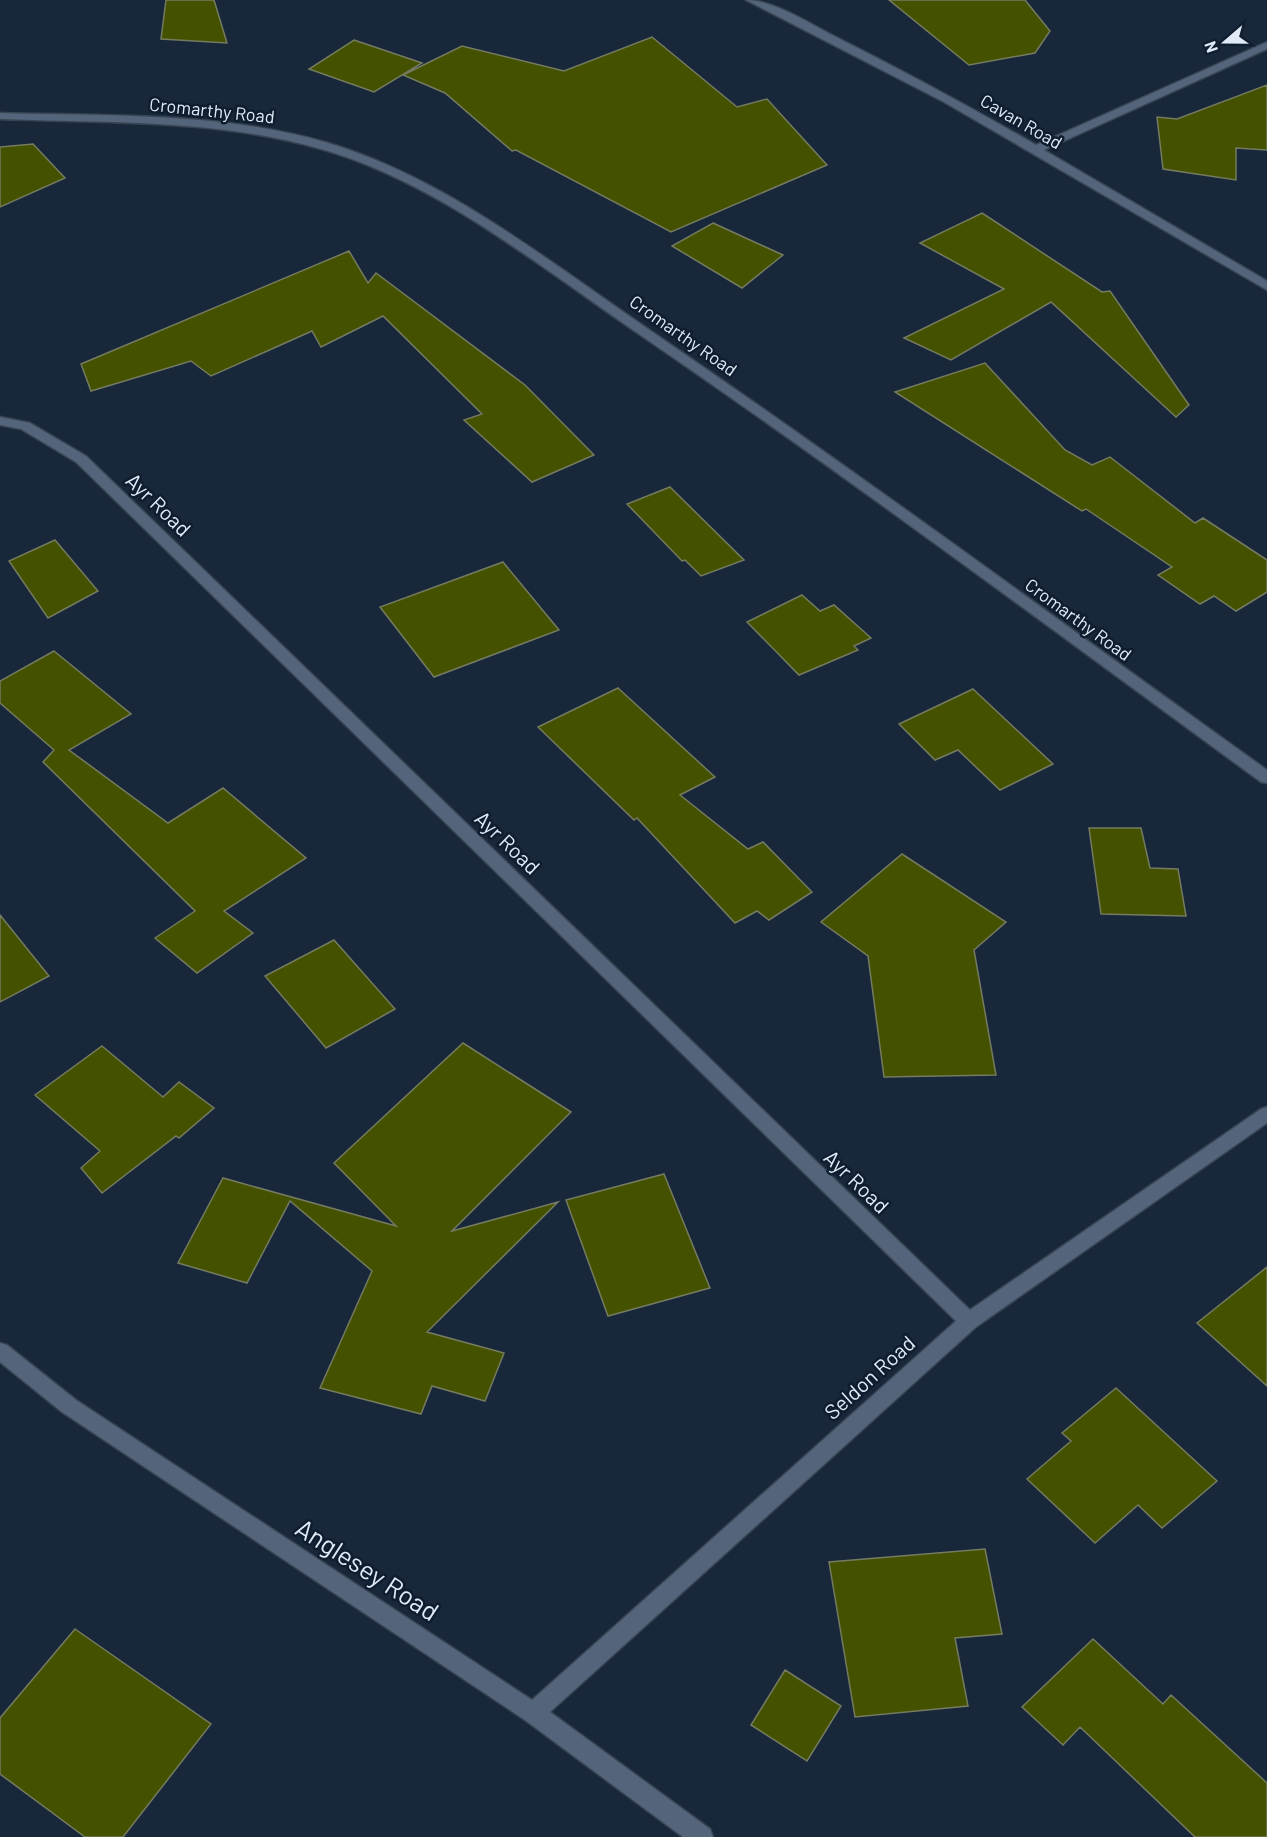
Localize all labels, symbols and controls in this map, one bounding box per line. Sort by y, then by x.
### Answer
north arrow [1195,12,1255,72]
text: N [1200,39,1221,56]
street label: Cavan Road [977,89,1066,153]
street label: Cromarthy Road [148,92,276,128]
street label: Cromarthy Road [626,290,741,380]
street label: Ayr Road [122,467,197,541]
street label: Cromarthy Road [1021,573,1136,665]
street label: Ayr Road [471,805,546,879]
street label: Ayr Road [820,1144,895,1218]
street label: Seldon Road [819,1330,919,1424]
street label: Anglesey Road [291,1511,445,1626]

